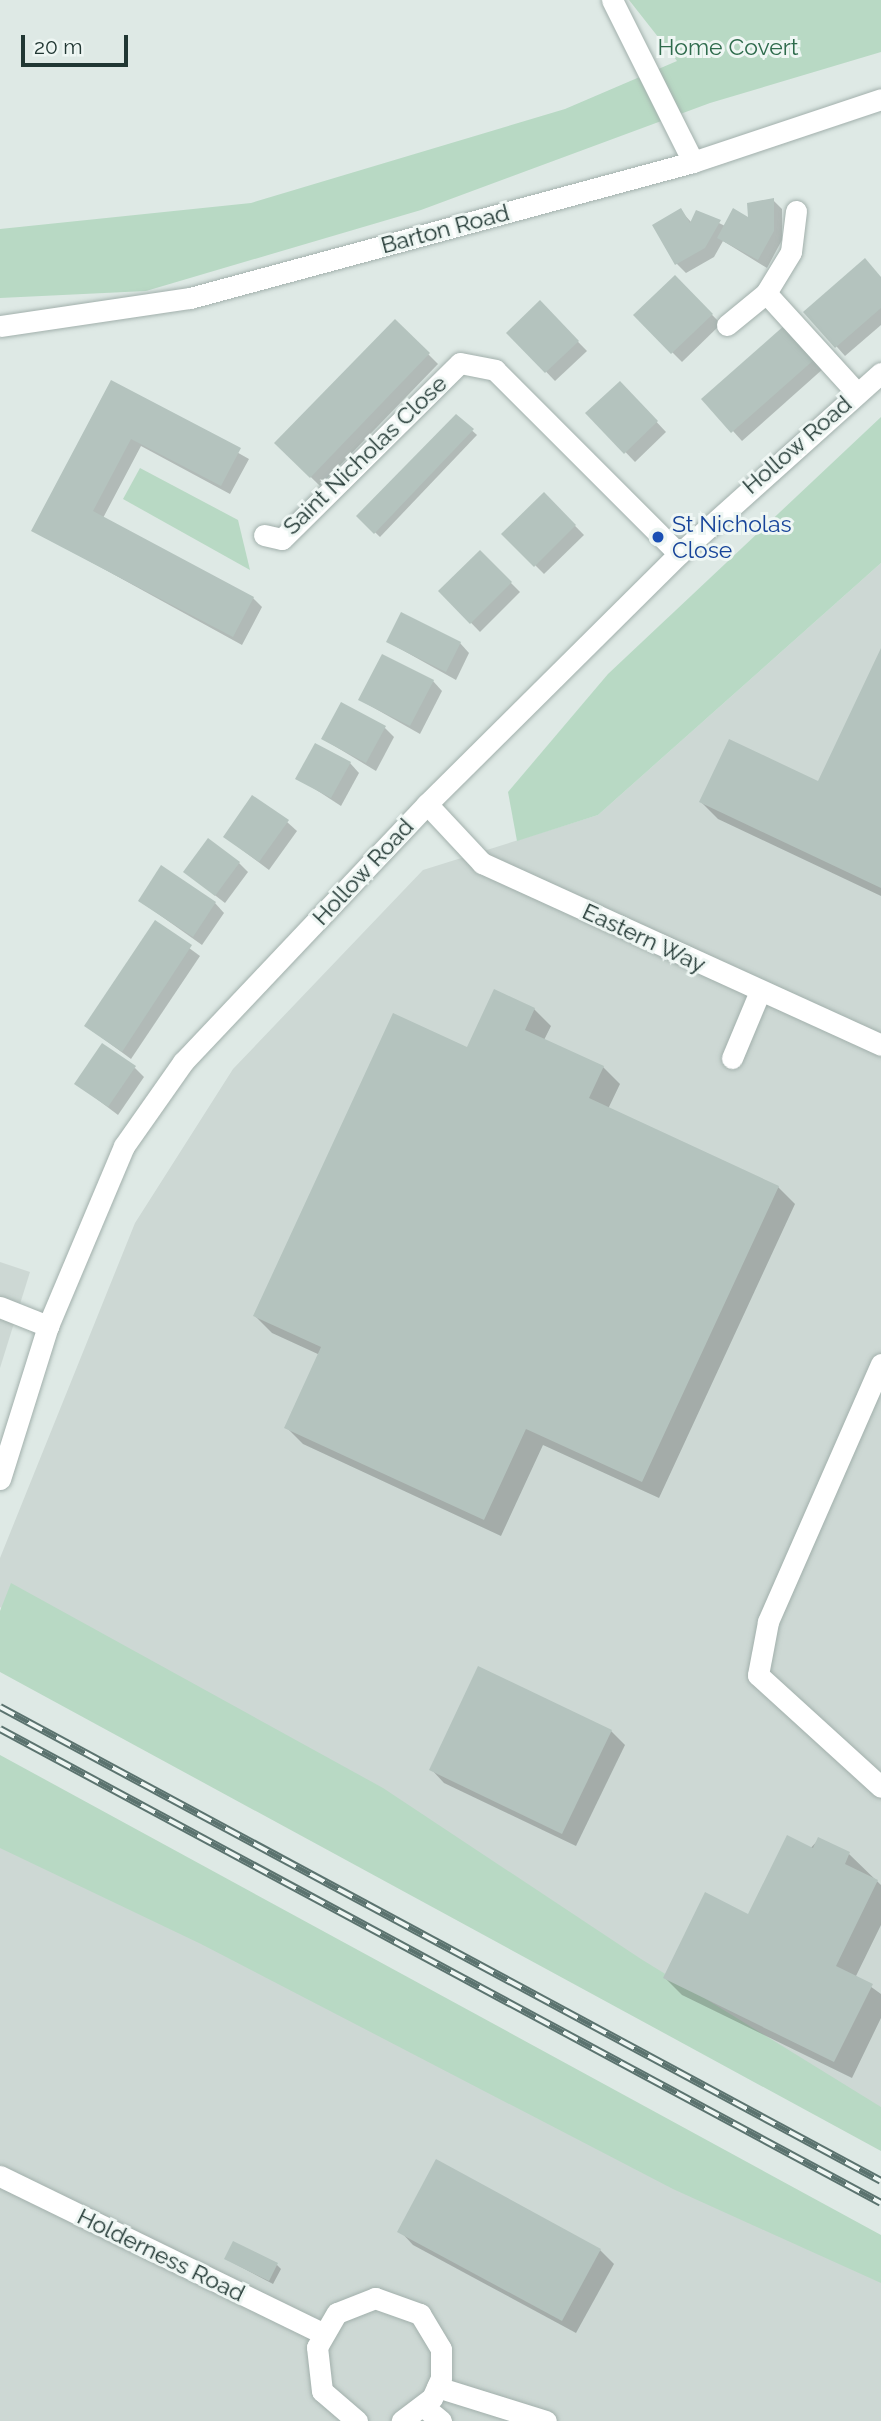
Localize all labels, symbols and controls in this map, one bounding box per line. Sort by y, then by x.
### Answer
scale bar [24,21,131,65]
park label: Home Covert [657,33,799,61]
text: 20 m [34,34,82,59]
street label: Barton Road [378,199,512,259]
street label: Saint Nicholas Close [277,370,453,540]
street label: Hollow Road [737,390,857,500]
place label: St Nicholas Close [672,510,792,564]
marker: St Nicholas Close [650,529,666,545]
street label: Hollow Road [307,813,419,931]
street label: Eastern Way [578,897,710,979]
street label: Holderness Road [73,2203,249,2307]

